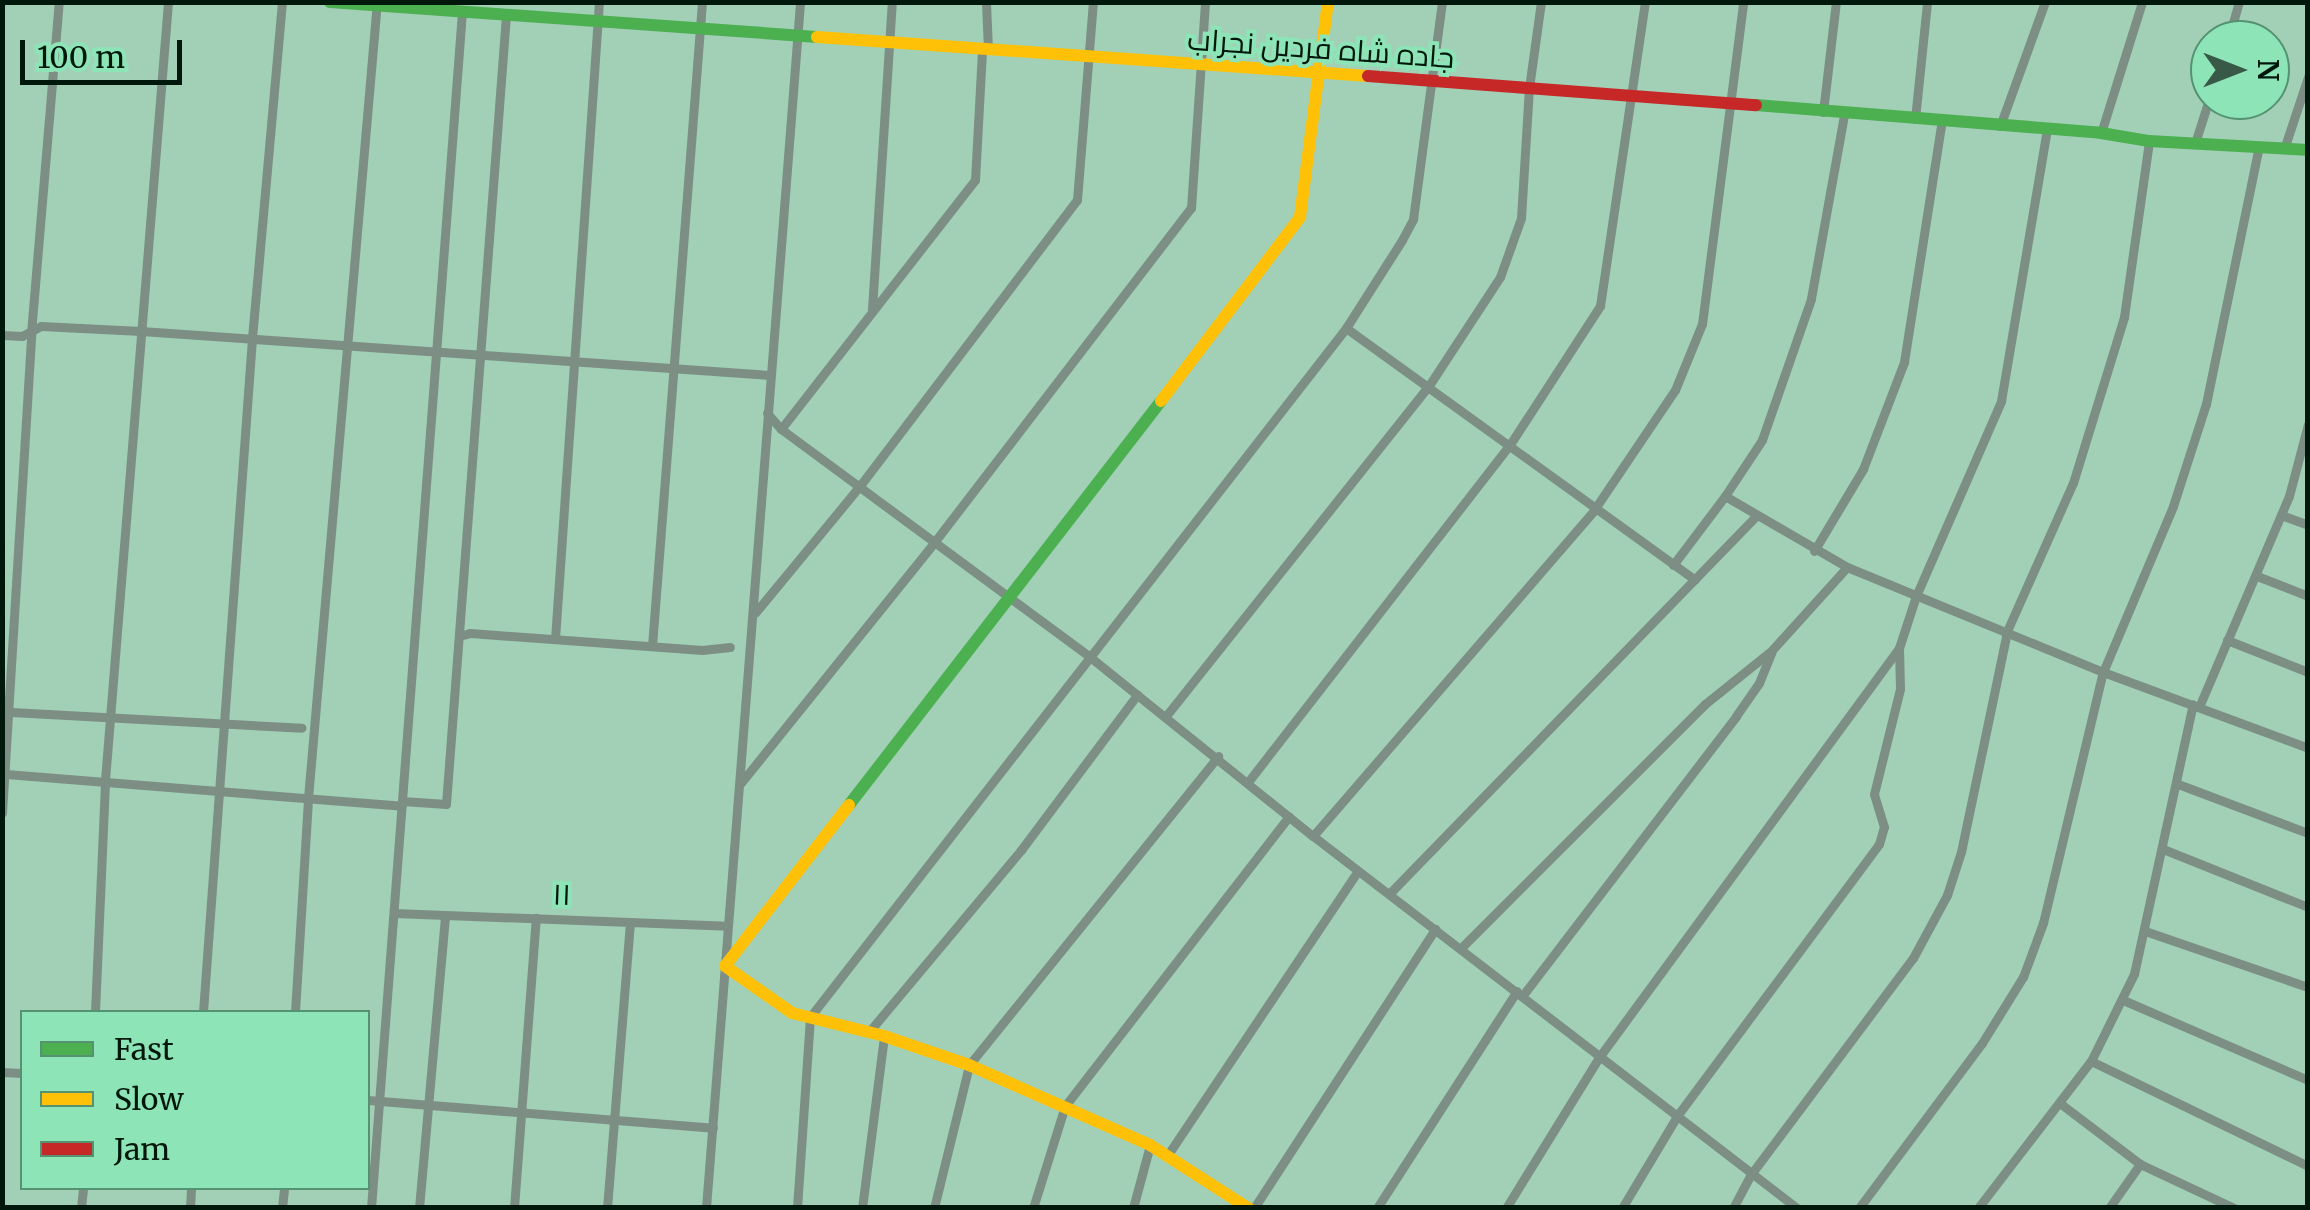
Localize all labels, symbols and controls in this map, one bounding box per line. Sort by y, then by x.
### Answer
scale bar [25,20,188,82]
north arrow [2190,20,2290,120]
street label: جاده شاه فردین نجراب [1186,21,1456,75]
text: 100 m [37,38,125,76]
text: N [2250,59,2286,81]
street label: ۱۱ [552,876,572,912]
legend [20,1010,370,1190]
text: Fast [114,1030,174,1068]
text: Slow [114,1080,184,1118]
text: Jam [114,1130,170,1168]

